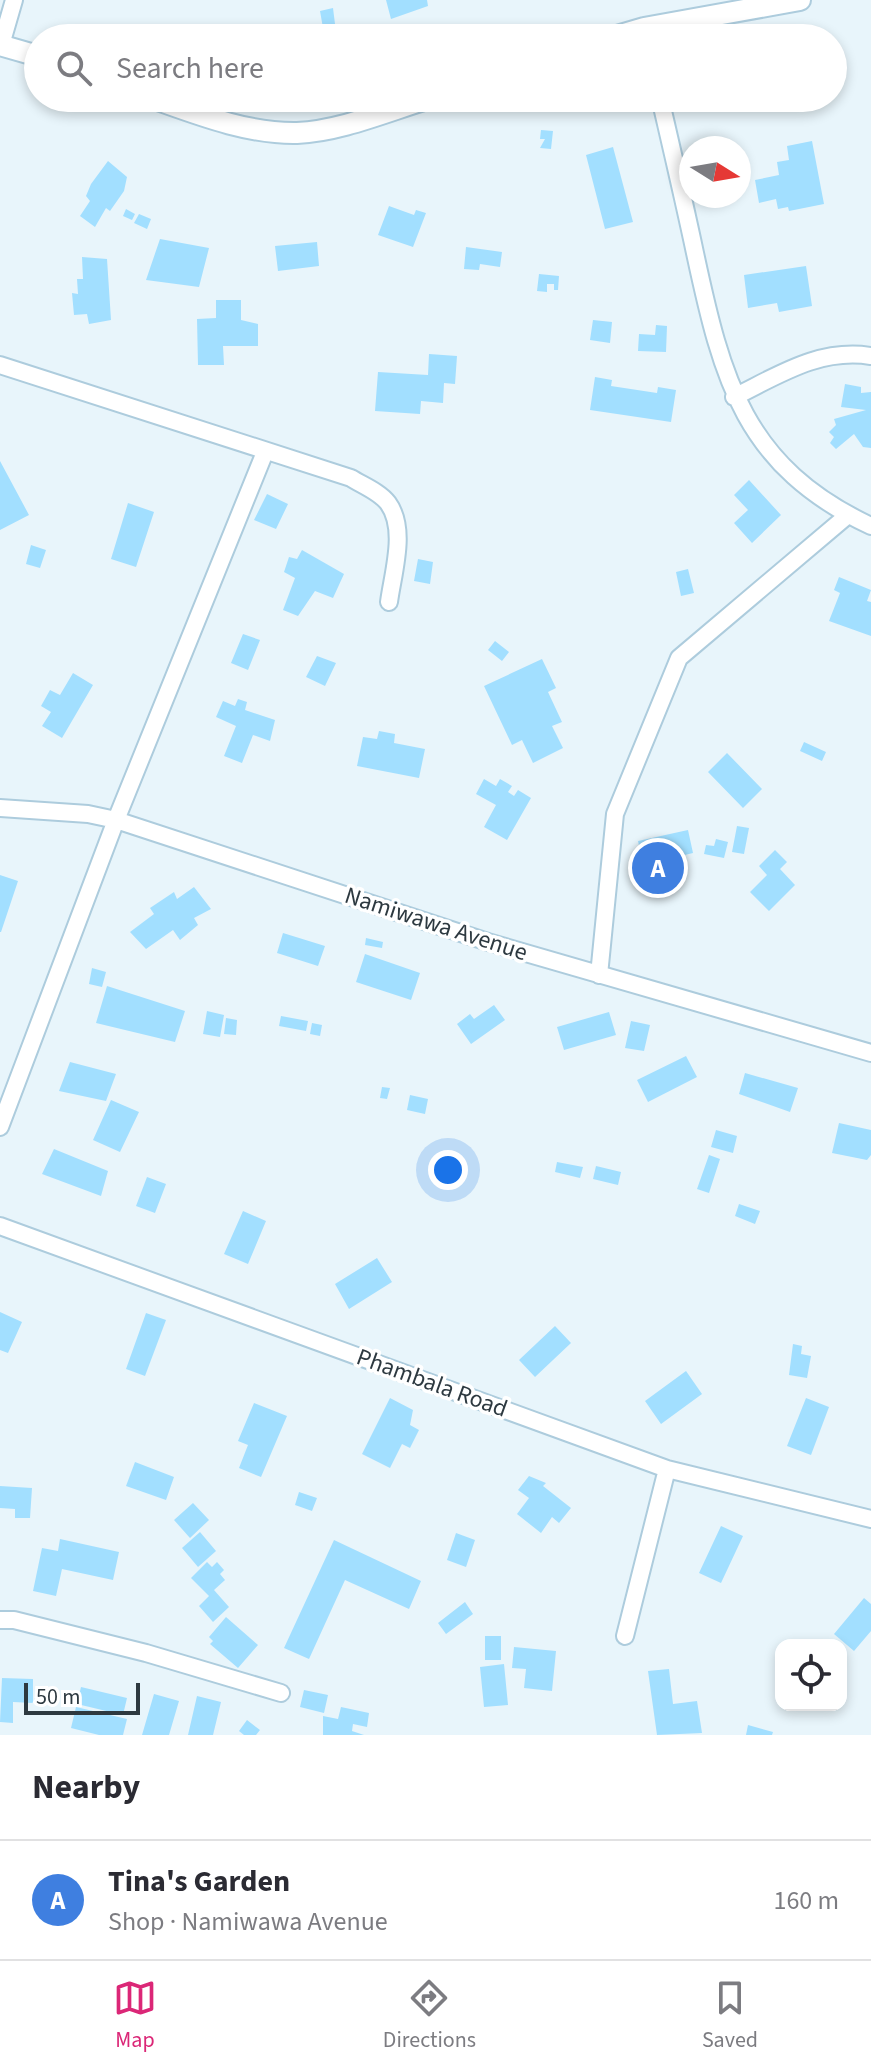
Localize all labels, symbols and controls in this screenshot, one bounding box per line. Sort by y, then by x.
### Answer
search box [24,24,847,112]
icon: search [52,46,96,90]
text: Search here [116,47,264,90]
north arrow [679,136,751,208]
pin: A [632,838,684,898]
street label: Namiwawa Avenue [340,878,532,970]
your location [428,1150,468,1190]
street label: Phambala Road [352,1340,512,1426]
map controls [775,1639,847,1711]
button: locate [775,1639,847,1711]
scale bar [24,1679,140,1715]
text: 50 m [36,1681,81,1713]
text: Nearby [32,1763,140,1812]
text: Tina's Garden [108,1860,290,1903]
text: A [51,1882,65,1919]
text: 160 m [773,1882,839,1919]
text: Shop · Namiwawa Avenue [108,1903,388,1940]
tab: Map [113,1976,157,2056]
tab: Directions [383,1976,476,2056]
tab: Saved [702,1976,758,2056]

